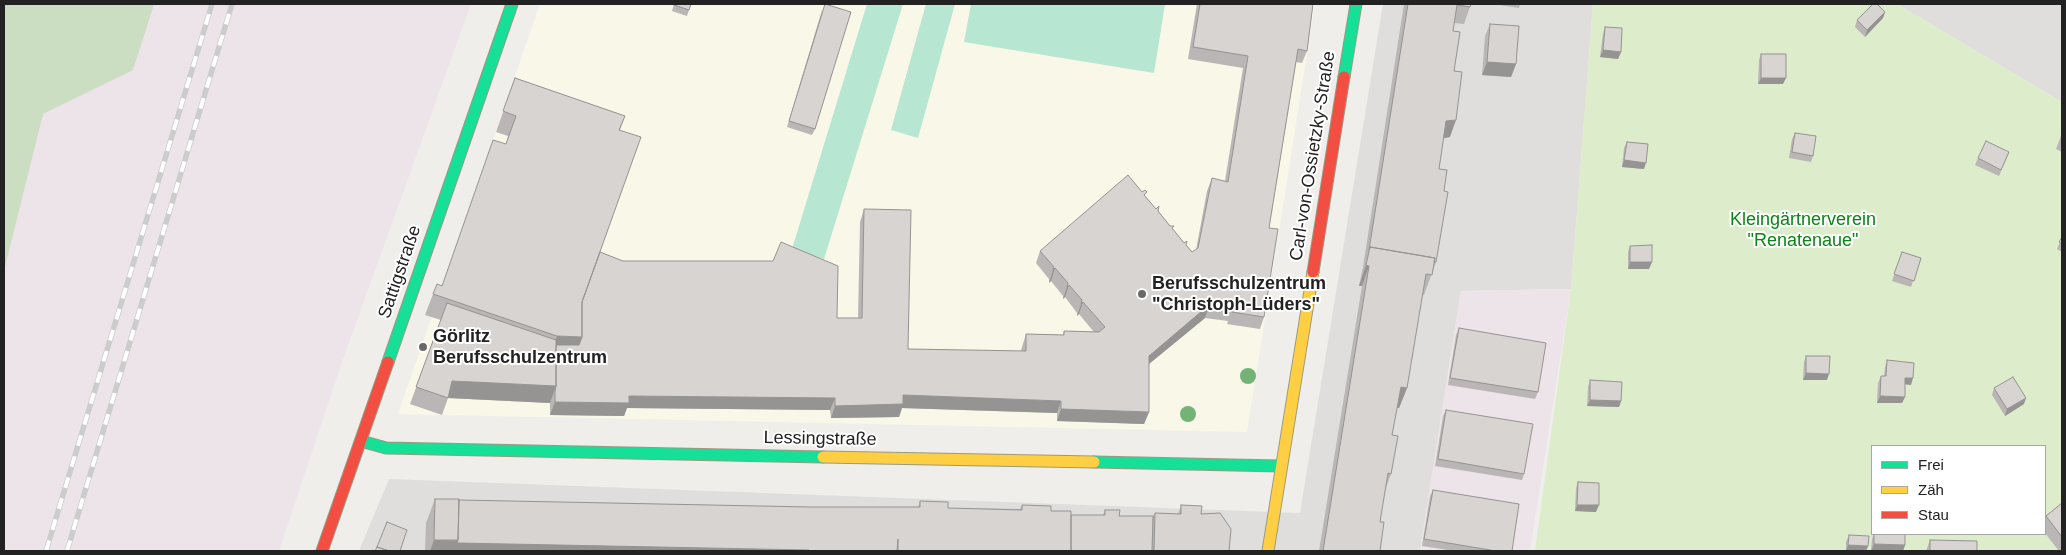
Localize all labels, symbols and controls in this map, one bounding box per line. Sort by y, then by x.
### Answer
street label: Carl-von-Ossietzky-Straße [1286,50,1340,262]
park label: Kleingärtnerverein "Renatenaue" [1730,209,1876,252]
street label: Sattigstraße [374,223,426,321]
place label: Berufsschulzentrum "Christoph-Lüders" [1152,273,1326,316]
marker: Berufsschulzentrum "Christoph-Lüders" [1136,288,1148,300]
place label: Görlitz Berufsschulzentrum [433,326,607,368]
marker: Görlitz Berufsschulzentrum [417,341,429,353]
street label: Lessingstraße [763,427,877,451]
legend [1871,445,2046,535]
text: Frei [1918,456,1944,473]
text: Zäh [1918,481,1944,498]
text: Stau [1918,506,1949,523]

